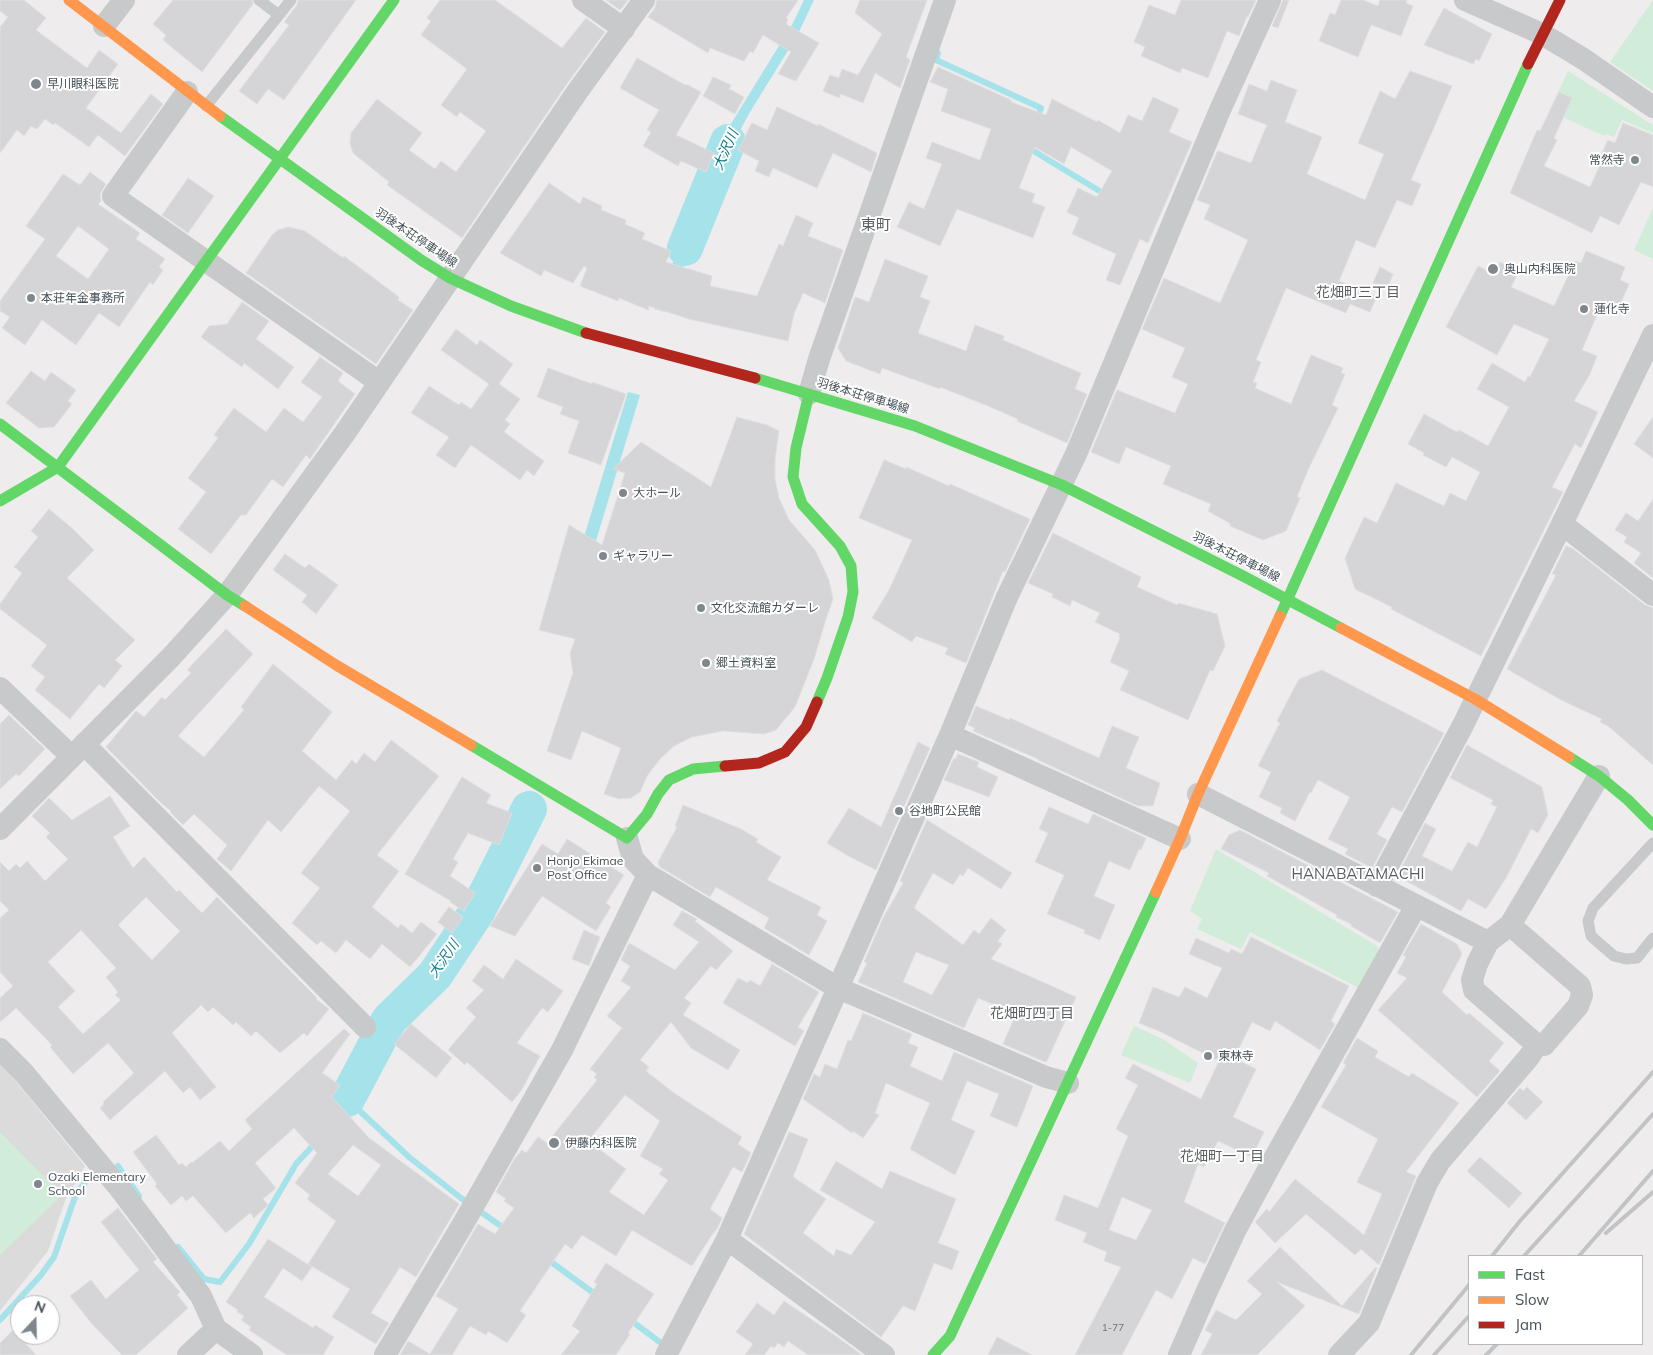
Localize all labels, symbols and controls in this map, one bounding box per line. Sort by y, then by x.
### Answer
marker: 早川眼科医院 [29,77,43,91]
place label: 早川眼科医院 [47,77,119,91]
water label: 大沢川 [710,127,742,173]
place label: 常然寺 [1589,153,1625,167]
marker: 常然寺 [1629,154,1641,166]
street label: 羽後本荘停車場線 [372,205,460,271]
district label: 東町 [861,216,891,234]
marker: 奥山内科医院 [1486,262,1500,276]
place label: 奥山内科医院 [1504,262,1576,276]
district label: 花畑町三丁目 [1316,285,1400,301]
place label: 本荘年金事務所 [41,291,125,305]
marker: 本荘年金事務所 [25,292,37,304]
place label: 蓮化寺 [1594,302,1630,316]
marker: 蓮化寺 [1578,303,1590,315]
street label: 羽後本荘停車場線 [815,375,911,417]
place label: 大ホール [633,486,681,500]
marker: 大ホール [617,487,629,499]
street label: 羽後本荘停車場線 [1190,529,1282,585]
place label: ギャラリー [613,549,673,563]
marker: ギャラリー [597,550,609,562]
place label: 文化交流館カダーレ [711,601,819,615]
marker: 文化交流館カダーレ [695,602,707,614]
place label: 郷土資料室 [716,656,776,670]
marker: 郷土資料室 [700,657,712,669]
place label: 谷地町公民館 [909,804,981,818]
marker: 谷地町公民館 [893,805,905,817]
place label: Honjo Ekimae Post Office [547,854,623,882]
marker: Honjo Ekimae Post Office [531,862,543,874]
district label: HANABATAMACHI [1283,865,1433,883]
water label: 大沢川 [425,937,463,981]
district label: 花畑町四丁目 [990,1006,1074,1022]
place label: 東林寺 [1218,1049,1254,1063]
marker: 東林寺 [1202,1050,1214,1062]
marker: 伊藤内科医院 [547,1136,561,1150]
place label: 伊藤内科医院 [565,1136,637,1150]
district label: 花畑町一丁目 [1180,1149,1264,1165]
place label: Ozaki Elementary School [48,1170,146,1198]
marker: Ozaki Elementary School [32,1178,44,1190]
legend [1468,1255,1643,1345]
text: Fast [1515,1265,1545,1284]
text: Slow [1515,1290,1549,1309]
north arrow [10,1295,60,1345]
text: N [32,1297,48,1317]
text: Jam [1515,1315,1542,1334]
house number: 1-77 [1102,1322,1124,1334]

